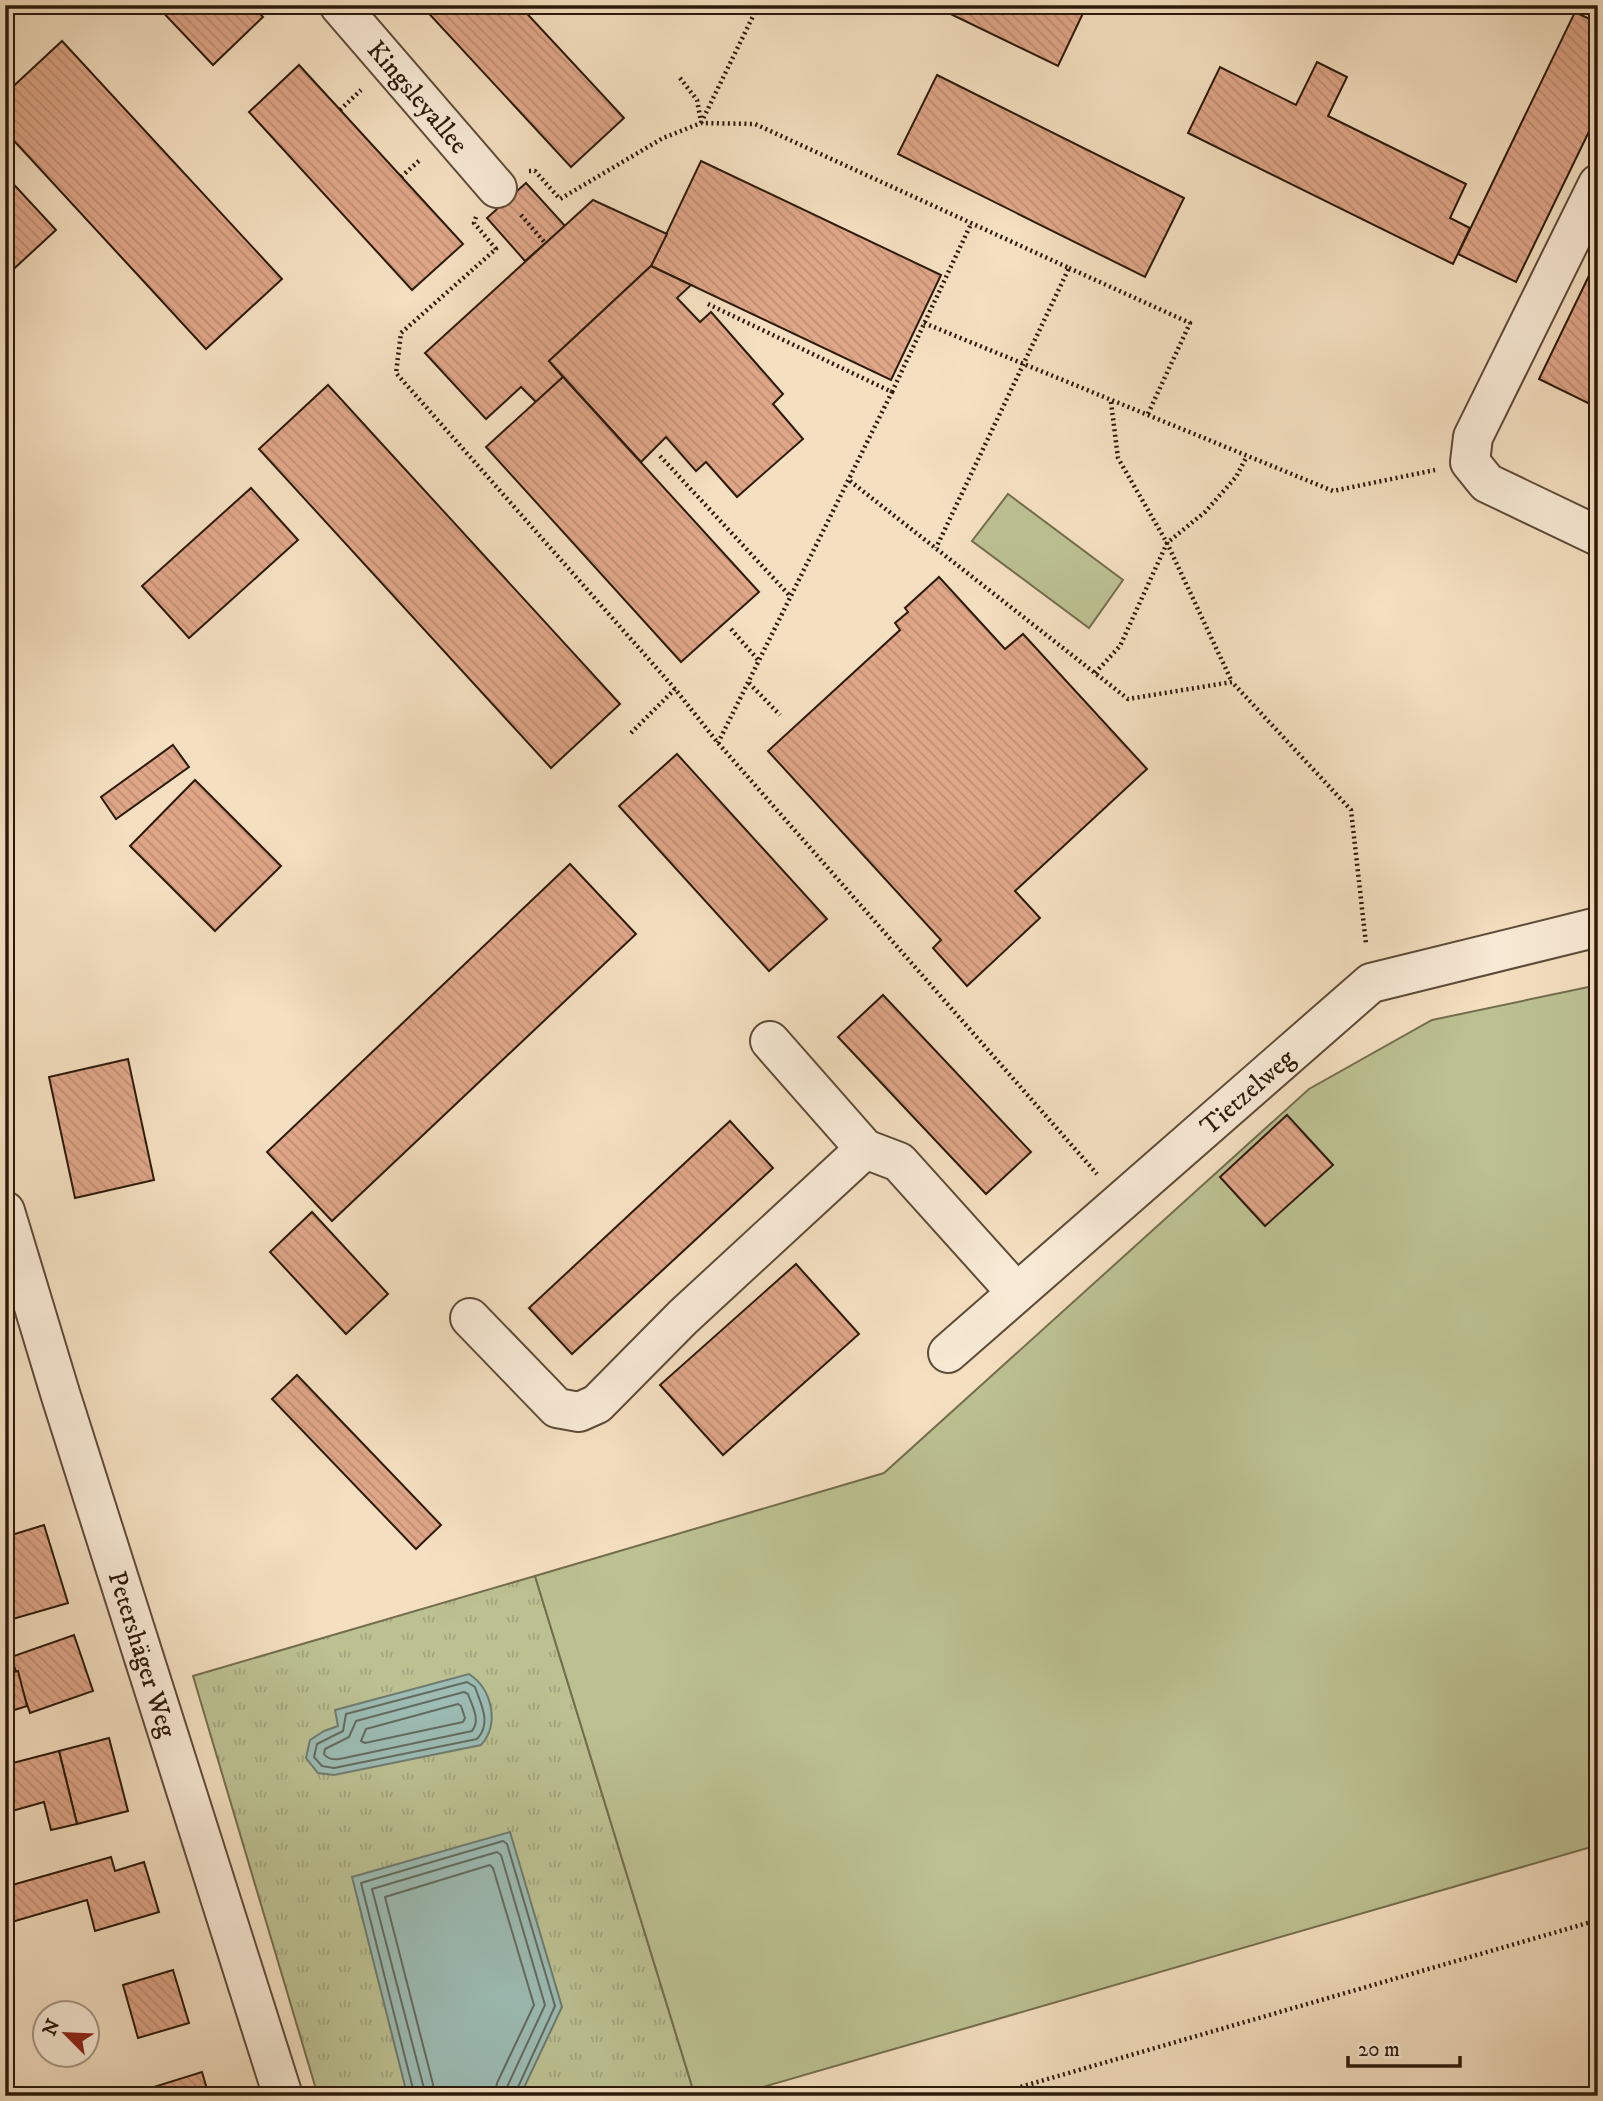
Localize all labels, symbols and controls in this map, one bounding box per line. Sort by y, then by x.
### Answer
street label: Kingsleyallee [359,34,475,161]
street label: Tietzelweg [1194,1042,1302,1143]
street label: Petershäger Weg [100,1567,183,1742]
north arrow [32,2000,102,2070]
text: N [38,2016,66,2040]
scale bar [1348,2024,1460,2068]
text: 20 m [1358,2037,1400,2063]

